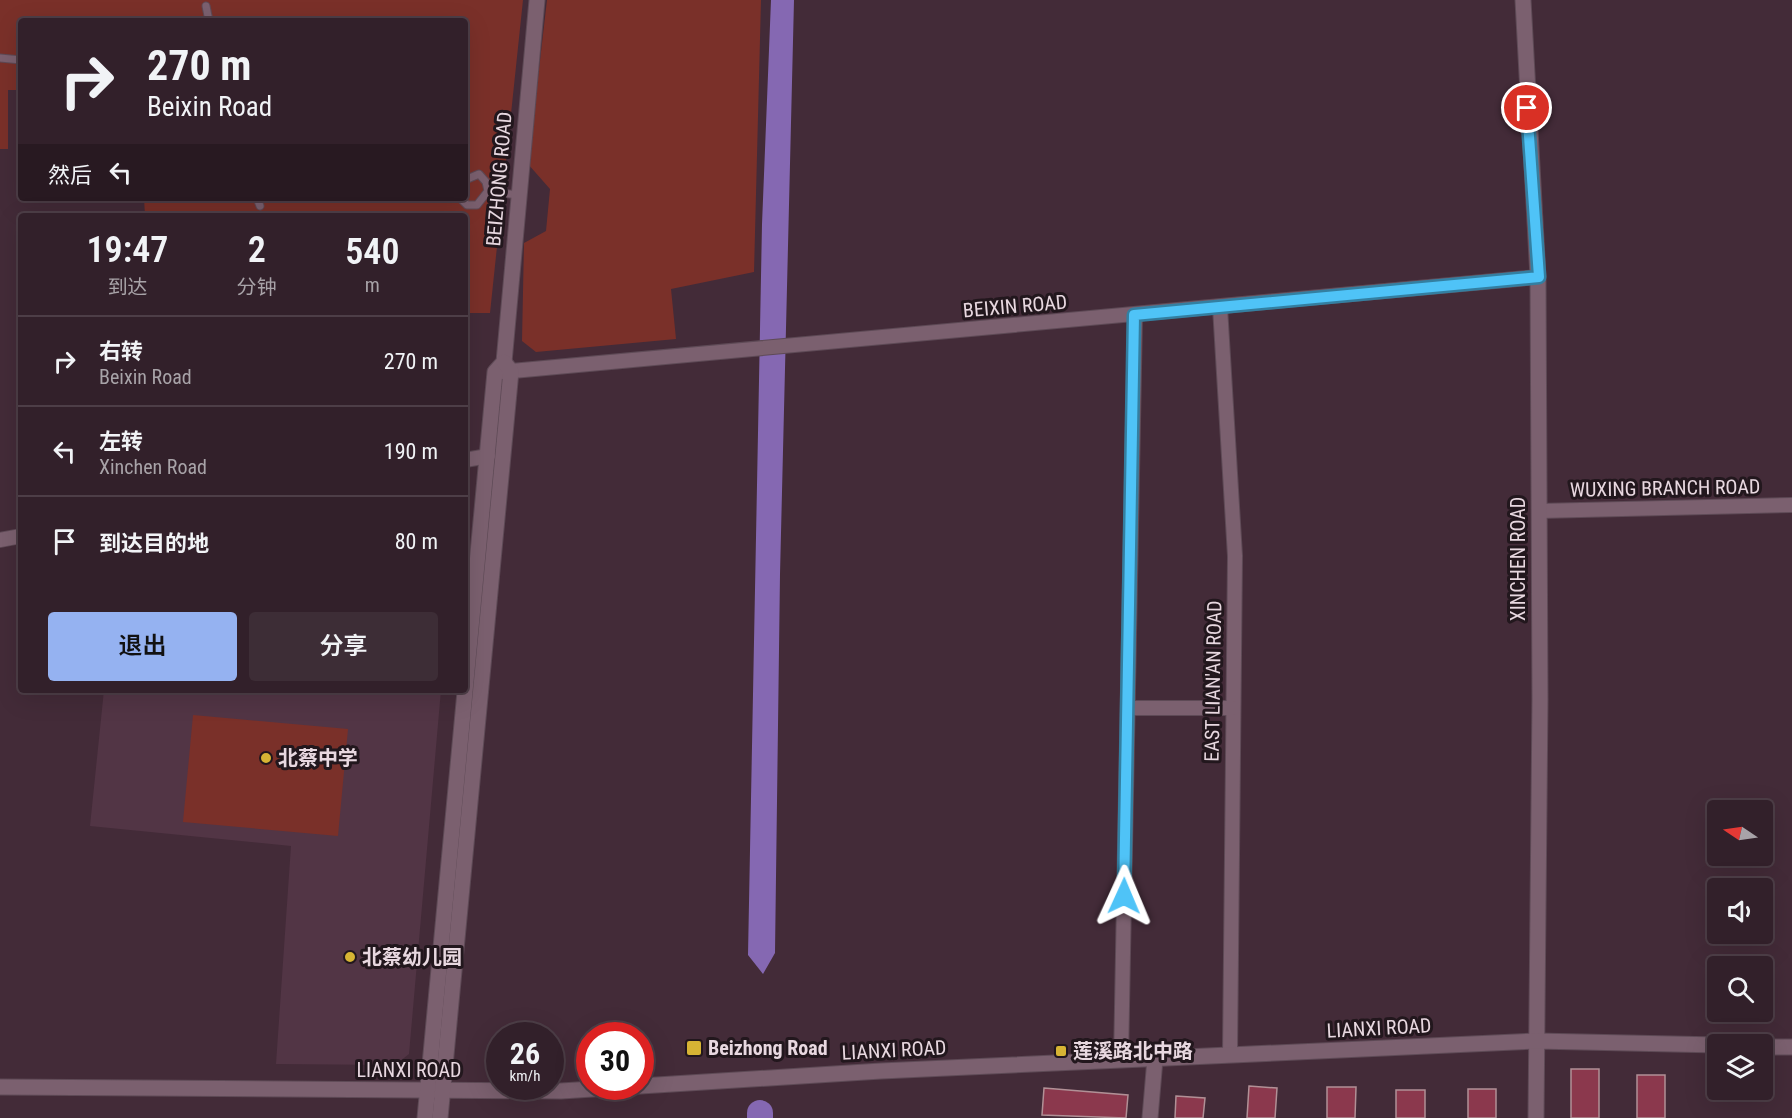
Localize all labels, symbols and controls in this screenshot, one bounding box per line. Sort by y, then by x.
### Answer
text: 270 m [147,41,252,90]
icon: right [48,42,126,120]
pin [1501,82,1552,133]
text: Beixin Road [147,91,272,123]
icon: arrive [1510,91,1543,124]
street label: BEIZHONG ROAD [481,111,517,247]
icon: left [104,156,137,189]
text: 然后 [48,163,92,188]
text: 19:47 [86,229,168,271]
text: 2 [248,229,266,271]
text: 540 [345,231,400,273]
text: m [365,273,380,297]
text: 到达 [107,275,147,299]
text: 分钟 [237,275,277,299]
street label: BEIXIN ROAD [962,289,1068,323]
text: 右转 [99,339,143,364]
icon: right [48,345,81,378]
text: 270 m [384,349,438,374]
text: Beixin Road [99,365,192,389]
text: 左转 [99,429,143,454]
icon: left [48,435,81,468]
text: 190 m [384,439,438,464]
text: Xinchen Road [99,455,207,479]
street label: WUXING BRANCH ROAD [1570,474,1760,502]
street label: XINCHEN ROAD [1506,497,1530,621]
icon: arrive [48,525,81,558]
text: 80 m [395,529,438,554]
text: 到达目的地 [99,531,209,556]
street label: EAST LIAN'AN ROAD [1200,600,1226,762]
button: 退出 [48,612,237,681]
button: 分享 [249,612,438,681]
place label: 北蔡中学 [278,746,358,770]
marker: 北蔡中学 [259,751,273,765]
north arrow [1707,800,1773,866]
map controls [1707,800,1773,1100]
position arrow [1092,864,1156,928]
button: sound [1707,878,1773,944]
place label: 北蔡幼儿园 [362,945,462,969]
marker: 北蔡幼儿园 [343,950,357,964]
button: search [1707,956,1773,1022]
street label: LIANXI ROAD [1326,1013,1432,1043]
speed limit sign: 30 [576,1022,654,1100]
button: layers [1707,1034,1773,1100]
street label: LIANXI ROAD [841,1035,947,1065]
text: 26 [510,1036,540,1071]
place label: Beizhong Road [708,1036,828,1060]
marker: Beizhong Road [685,1039,703,1057]
place label: 莲溪路北中路 [1073,1039,1193,1063]
marker: 莲溪路北中路 [1054,1044,1068,1058]
street label: LIANXI ROAD [357,1058,461,1082]
text: km/h [510,1067,540,1085]

